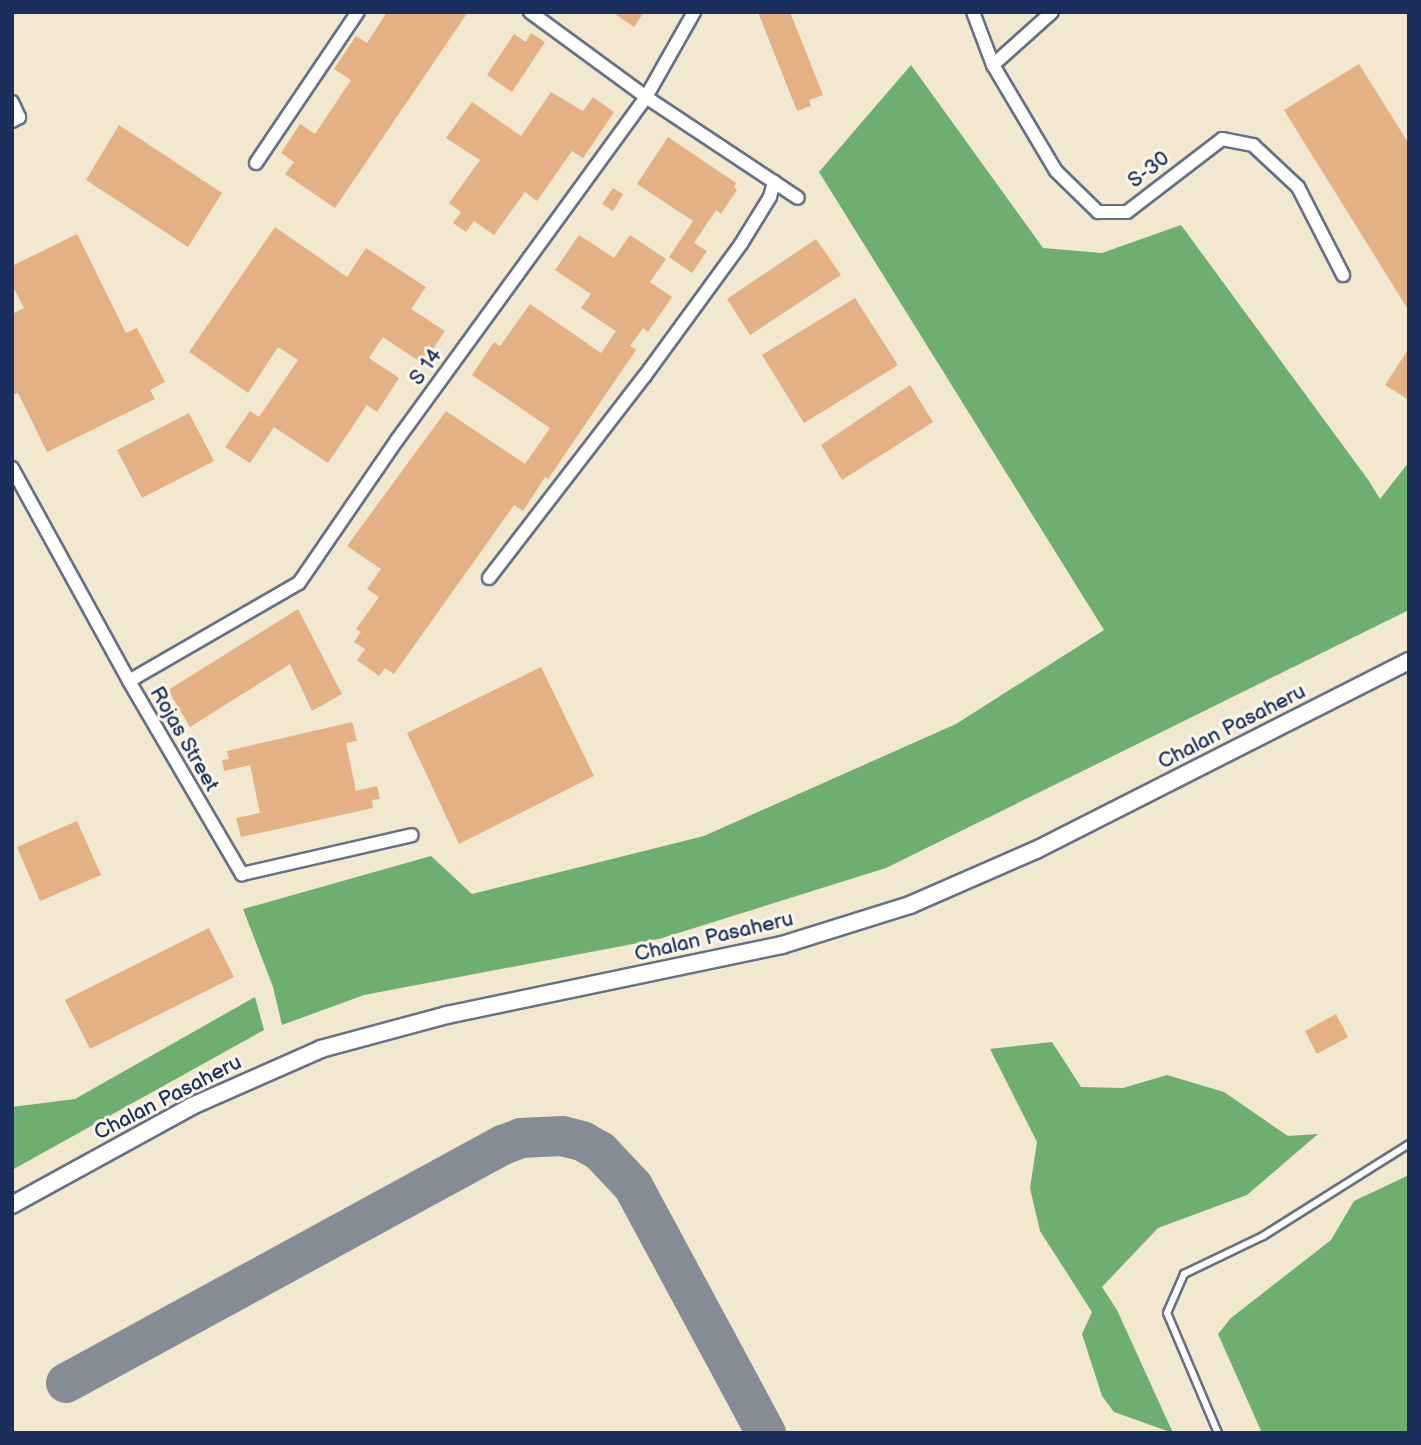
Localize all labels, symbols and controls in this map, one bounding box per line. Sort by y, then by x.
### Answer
street label: S-30 [1123,146,1175,194]
street label: S 14 [404,344,448,390]
street label: Chalan Pasaheru [1154,679,1310,775]
street label: Rojas Street [144,682,224,796]
street label: Chalan Pasaheru [632,906,796,968]
street label: Chalan Pasaheru [90,1050,246,1146]

